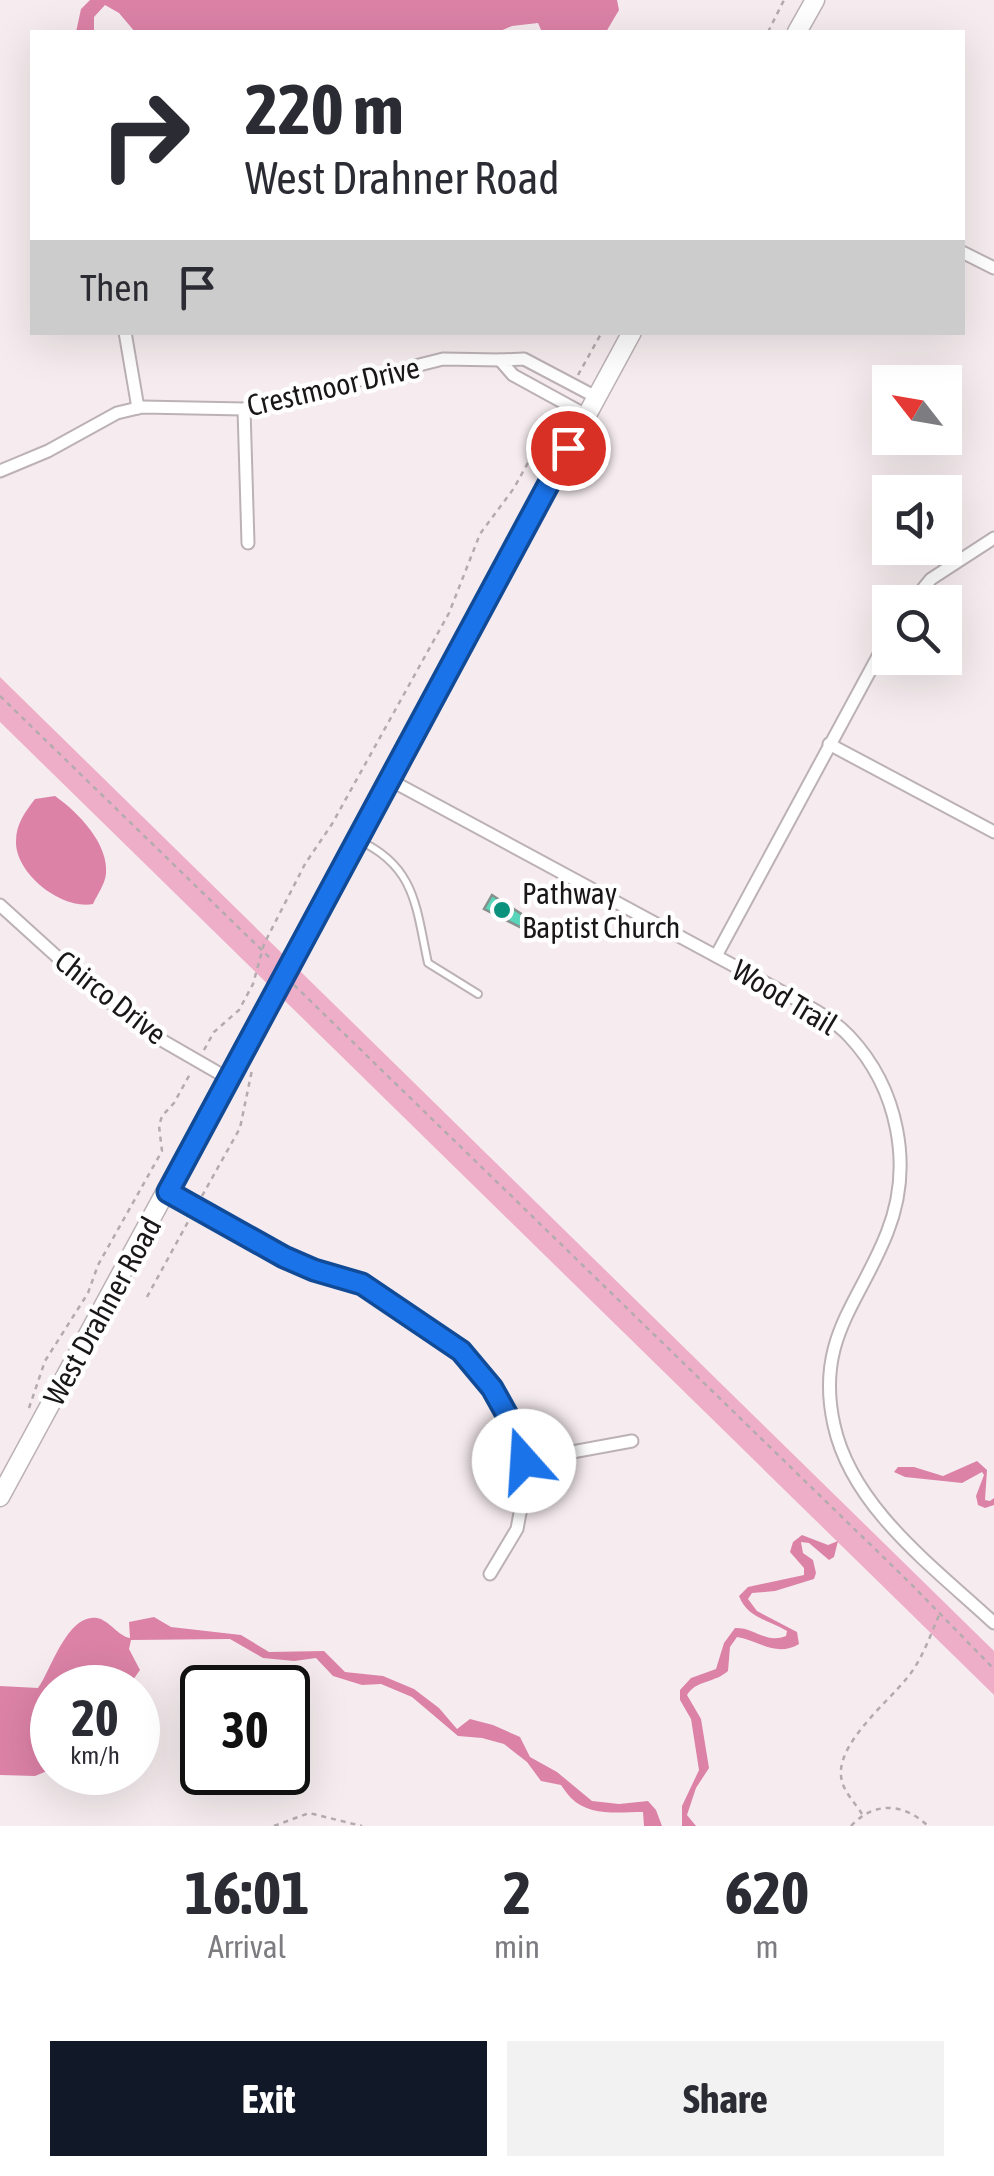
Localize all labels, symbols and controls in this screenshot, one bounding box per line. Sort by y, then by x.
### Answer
text: 220 m [245,69,404,149]
icon: right [80,70,210,200]
text: West Drahner Road [245,152,560,204]
icon: arrive [170,260,225,315]
text: Then [80,266,150,309]
street label: Crestmoor Drive [243,350,423,422]
north arrow [872,365,962,455]
map controls [872,365,962,675]
pin [526,406,611,491]
icon: arrive [541,421,596,476]
button: sound [872,475,962,565]
button: search [872,585,962,675]
place label: Pathway Baptist Church [522,876,680,944]
marker: Pathway Baptist Church [491,899,513,921]
street label: Chirco Drive [49,943,173,1051]
street label: Wood Trail [727,953,843,1041]
street label: West Drahner Road [36,1211,168,1411]
position arrow [472,1409,576,1513]
speed limit sign: 30 [180,1665,310,1795]
text: 20 [71,1689,118,1747]
text: km/h [70,1741,120,1769]
text: 16:01 [185,1858,309,1927]
text: 2 [503,1858,531,1927]
text: 620 [725,1858,809,1927]
text: Arrival [208,1928,286,1965]
text: min [494,1928,540,1965]
text: m [755,1928,779,1965]
button: Exit [50,2041,487,2156]
button: Share [507,2041,944,2156]

